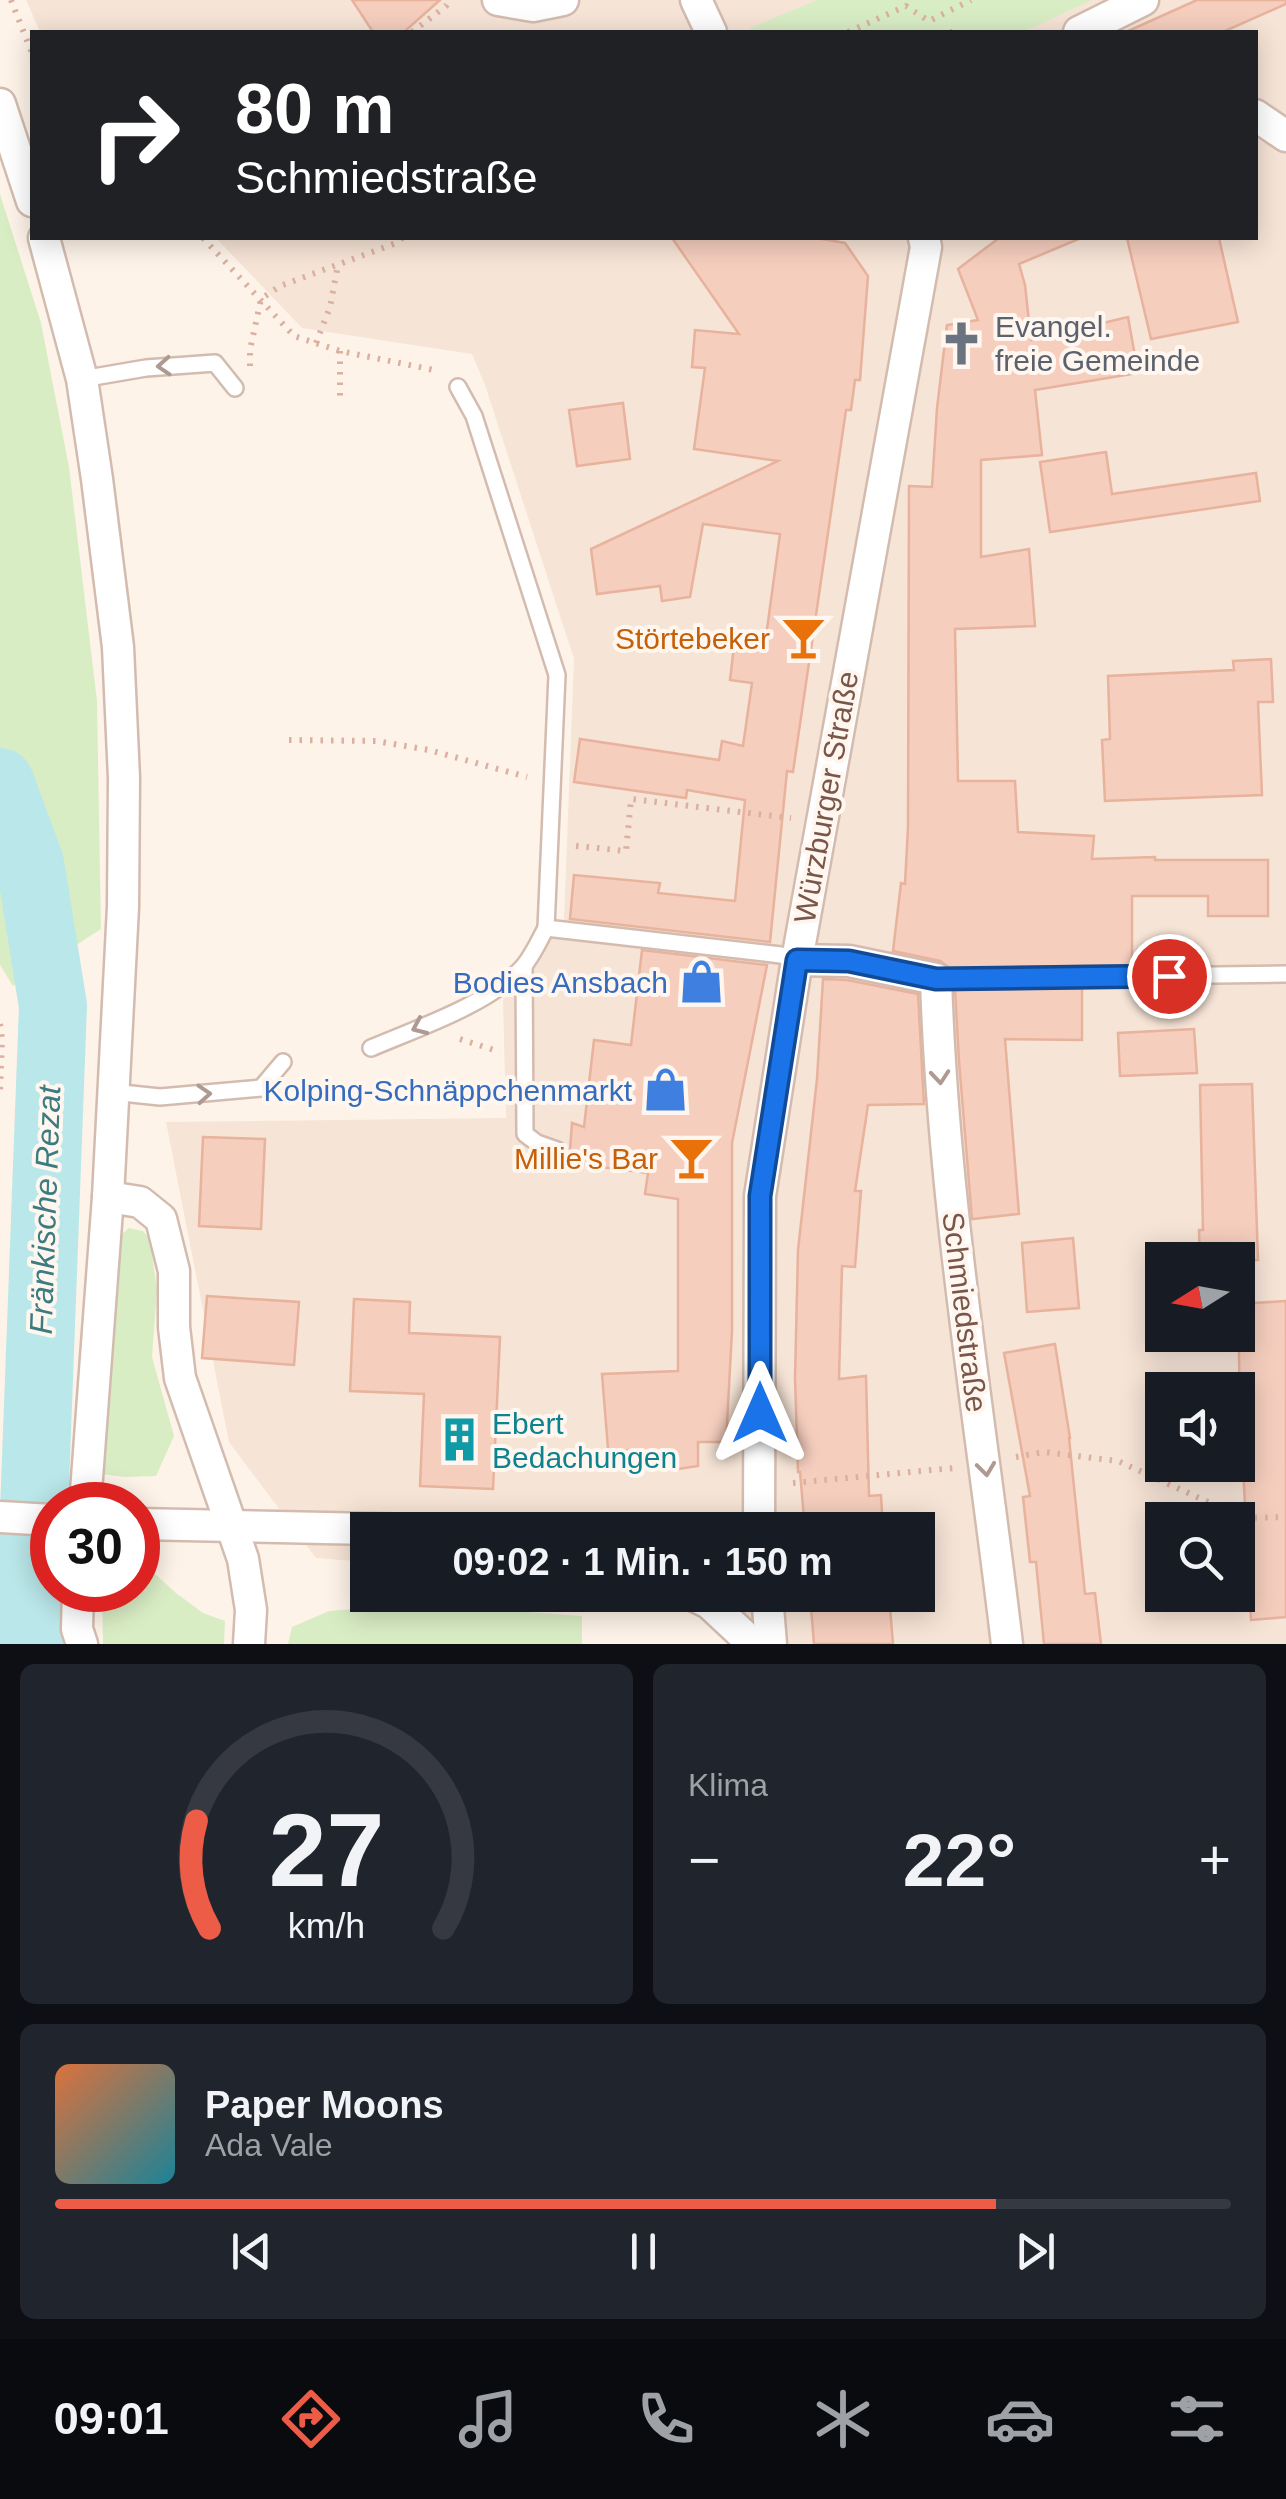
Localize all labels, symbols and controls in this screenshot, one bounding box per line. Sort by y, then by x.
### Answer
icon: right [70,70,200,200]
text: 80 m [235,70,395,148]
text: Schmiedstraße [235,152,538,203]
place label: Evangel. freie Gemeinde [995,310,1200,377]
church icon: Evangel. freie Gemeinde [938,319,986,367]
one-way arrow [156,355,172,377]
bar icon: Störtebeker [779,614,827,662]
place label: Störtebeker [615,622,770,655]
street label: Würzburger Straße [788,669,864,925]
pin [1127,934,1212,1019]
icon: arrive [1142,949,1197,1004]
shop icon: Bodies Ansbach [677,958,725,1006]
place label: Bodies Ansbach [453,966,668,999]
one-way arrow [411,1015,429,1035]
shop icon: Kolping-Schnäppchenmarkt [641,1066,689,1114]
one-way arrow [929,1069,951,1085]
place label: Kolping-Schnäppchenmarkt [263,1074,633,1107]
water label: Fränkische Rezat [23,1084,67,1335]
one-way arrow [196,1084,212,1105]
bar icon: Millie's Bar [667,1134,715,1182]
place label: Millie's Bar [514,1142,658,1175]
street label: Schmiedstraße [936,1210,994,1414]
north arrow [1145,1242,1255,1352]
map controls [1145,1242,1255,1612]
position arrow [708,1361,812,1465]
button: sound [1145,1372,1255,1482]
place label: Ebert Bedachungen [492,1407,677,1474]
building icon: Ebert Bedachungen [435,1416,483,1464]
one-way arrow [975,1461,996,1477]
speed limit sign: 30 [30,1482,160,1612]
button: search [1145,1502,1255,1612]
text: 09:02 · 1 Min. · 150 m [452,1541,833,1583]
text: Klima [688,1767,768,1803]
text: 27 [269,1792,384,1908]
text: 22° [903,1818,1016,1902]
text: − [688,1829,720,1891]
text: + [1199,1829,1231,1891]
text: km/h [288,1906,365,1946]
text: Paper Moons [205,2084,444,2126]
text: Ada Vale [205,2127,333,2163]
icon: previous [224,2224,279,2279]
icon: pause [616,2224,671,2279]
icon: next [1008,2224,1063,2279]
icon: directions [276,2384,346,2454]
icon: music [453,2384,523,2454]
icon: phone [631,2384,701,2454]
icon: climate [808,2384,878,2454]
icon: car [985,2384,1055,2454]
icon: filters [1162,2384,1232,2454]
text: 09:01 [54,2393,169,2444]

